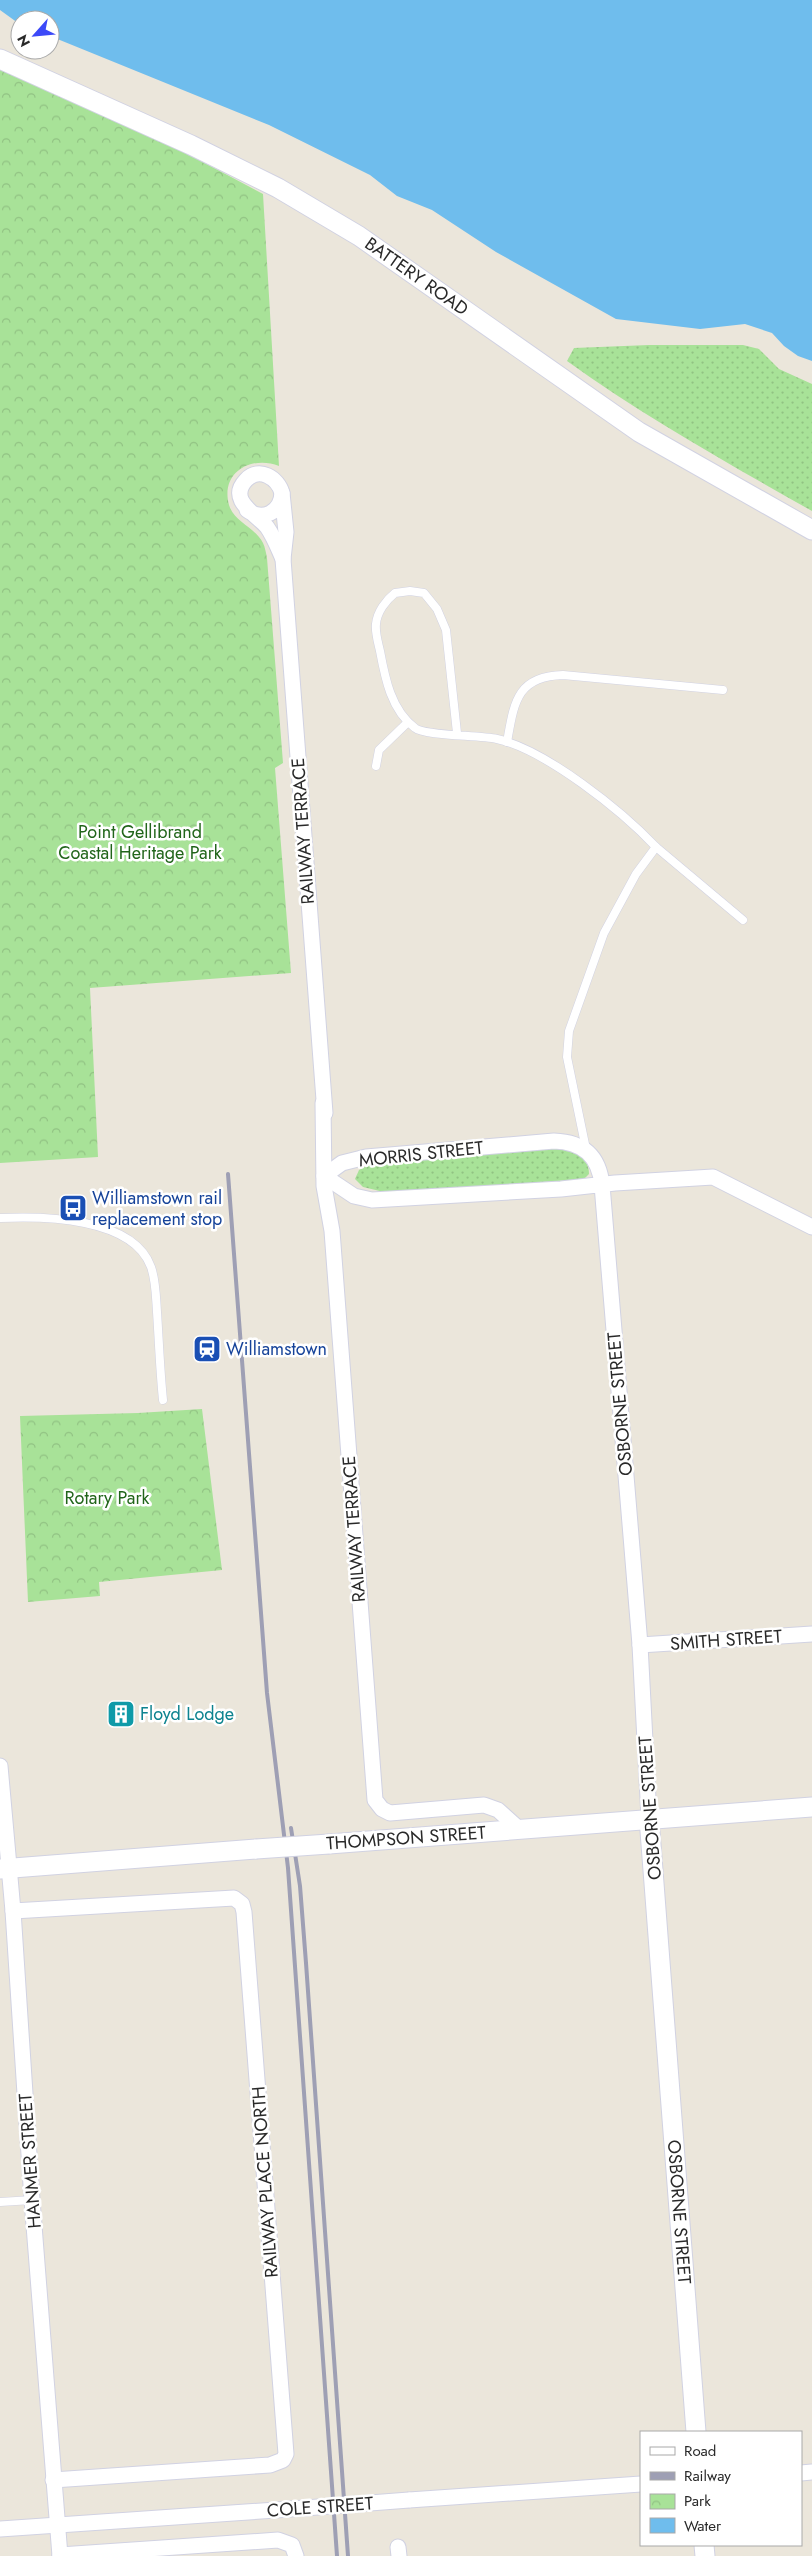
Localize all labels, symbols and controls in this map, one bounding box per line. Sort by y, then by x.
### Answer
north arrow [10,10,60,60]
text: N [12,31,35,50]
street label: BATTERY ROAD [360,231,474,322]
street label: RAILWAY TERRACE [285,757,321,905]
park label: Point Gellibrand Coastal Heritage Park [58,819,222,866]
street label: MORRIS STREET [357,1134,485,1173]
place label: Williamstown rail replacement stop [92,1185,222,1232]
bus stop icon: Williamstown rail replacement stop [58,1193,88,1223]
street label: OSBORNE STREET [601,1330,639,1477]
station icon: Williamstown [192,1334,222,1364]
place label: Williamstown [226,1336,327,1362]
street label: RAILWAY TERRACE [336,1455,372,1603]
park label: Rotary Park [65,1485,150,1511]
street label: SMITH STREET [669,1623,783,1657]
building icon: Floyd Lodge [106,1699,136,1729]
place label: Floyd Lodge [140,1701,234,1727]
street label: OSBORNE STREET [632,1735,668,1881]
street label: THOMPSON STREET [325,1819,487,1857]
street label: RAILWAY PLACE NORTH [245,2085,285,2279]
street label: HANMER STREET [12,2092,48,2229]
street label: OSBORNE STREET [661,2139,698,2285]
legend [640,2431,802,2546]
text: Road [684,2440,716,2462]
text: Railway [684,2465,731,2487]
street label: COLE STREET [266,2490,375,2524]
text: Park [684,2490,711,2512]
text: Water [684,2515,722,2537]

